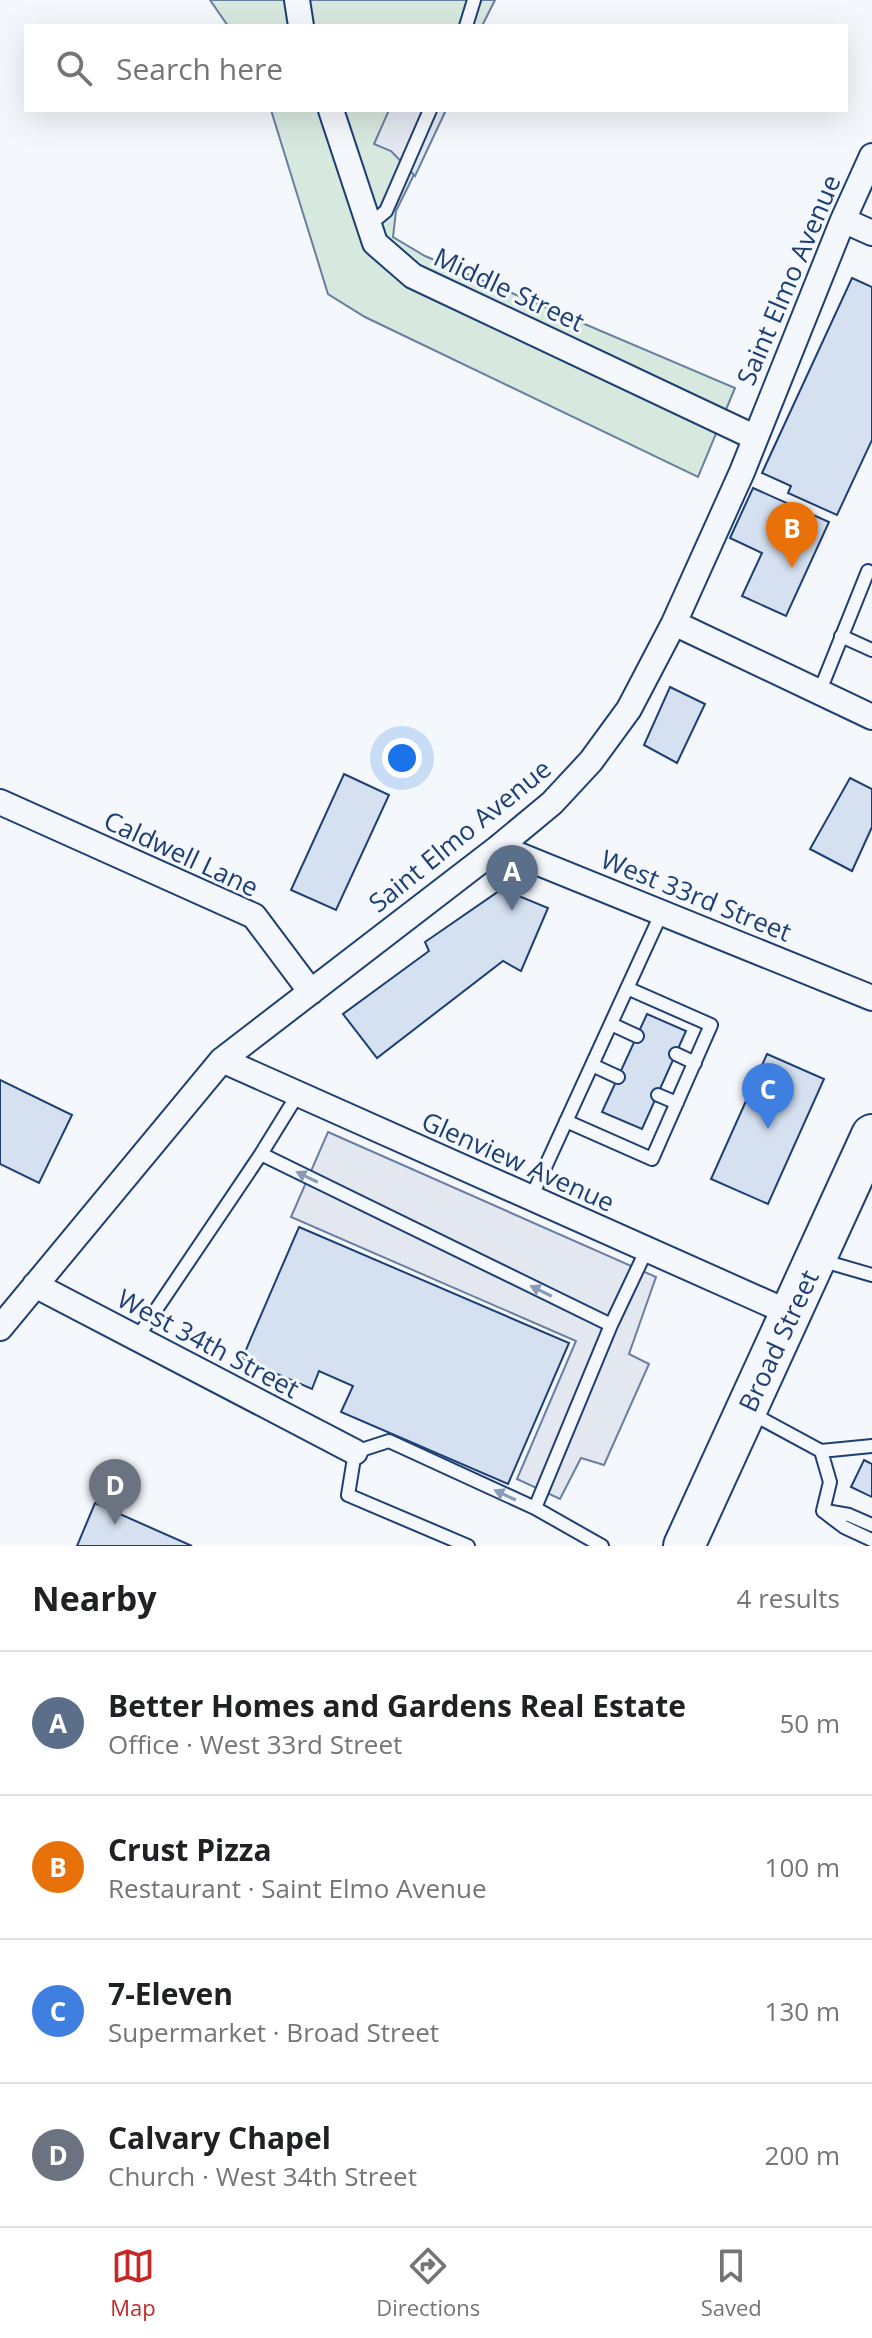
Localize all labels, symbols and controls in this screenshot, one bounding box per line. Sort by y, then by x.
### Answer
search box [24,24,848,112]
icon: search [52,46,96,90]
text: Search here [116,48,283,89]
street label: Saint Elmo Avenue [728,169,849,390]
street label: Middle Street [428,238,591,340]
pin: B [766,502,818,568]
your location [382,738,422,778]
street label: Saint Elmo Avenue [363,753,557,919]
street label: Caldwell Lane [98,802,264,905]
street label: West 33rd Street [596,840,797,950]
pin: A [486,845,538,911]
pin: C [742,1063,794,1129]
street label: Glenview Avenue [416,1102,621,1220]
one-way arrow [295,1170,319,1184]
street label: Broad Street [729,1264,827,1417]
street label: West 34th Street [111,1280,306,1406]
one-way arrow [529,1284,552,1298]
pin: D [89,1459,141,1525]
one-way arrow [493,1488,517,1501]
text: Nearby [32,1575,157,1621]
text: 4 results [737,1580,840,1616]
text: Better Homes and Gardens Real Estate [108,1685,686,1726]
text: A [49,1705,67,1741]
text: 50 m [779,1705,840,1741]
text: Office · West 33rd Street [108,1726,402,1762]
text: Crust Pizza [108,1829,272,1870]
text: B [49,1849,67,1885]
text: 100 m [765,1849,840,1885]
text: Restaurant · Saint Elmo Avenue [108,1870,487,1906]
text: 7-Eleven [108,1973,233,2014]
text: C [50,1993,66,2029]
text: 130 m [765,1993,840,2029]
text: Supermarket · Broad Street [108,2014,439,2050]
text: Calvary Chapel [108,2117,331,2158]
text: D [48,2137,68,2173]
text: 200 m [765,2137,840,2173]
text: Church · West 34th Street [108,2158,417,2194]
tab: Map [110,2244,156,2322]
tab: Directions [376,2244,480,2322]
tab: Saved [701,2244,762,2322]

